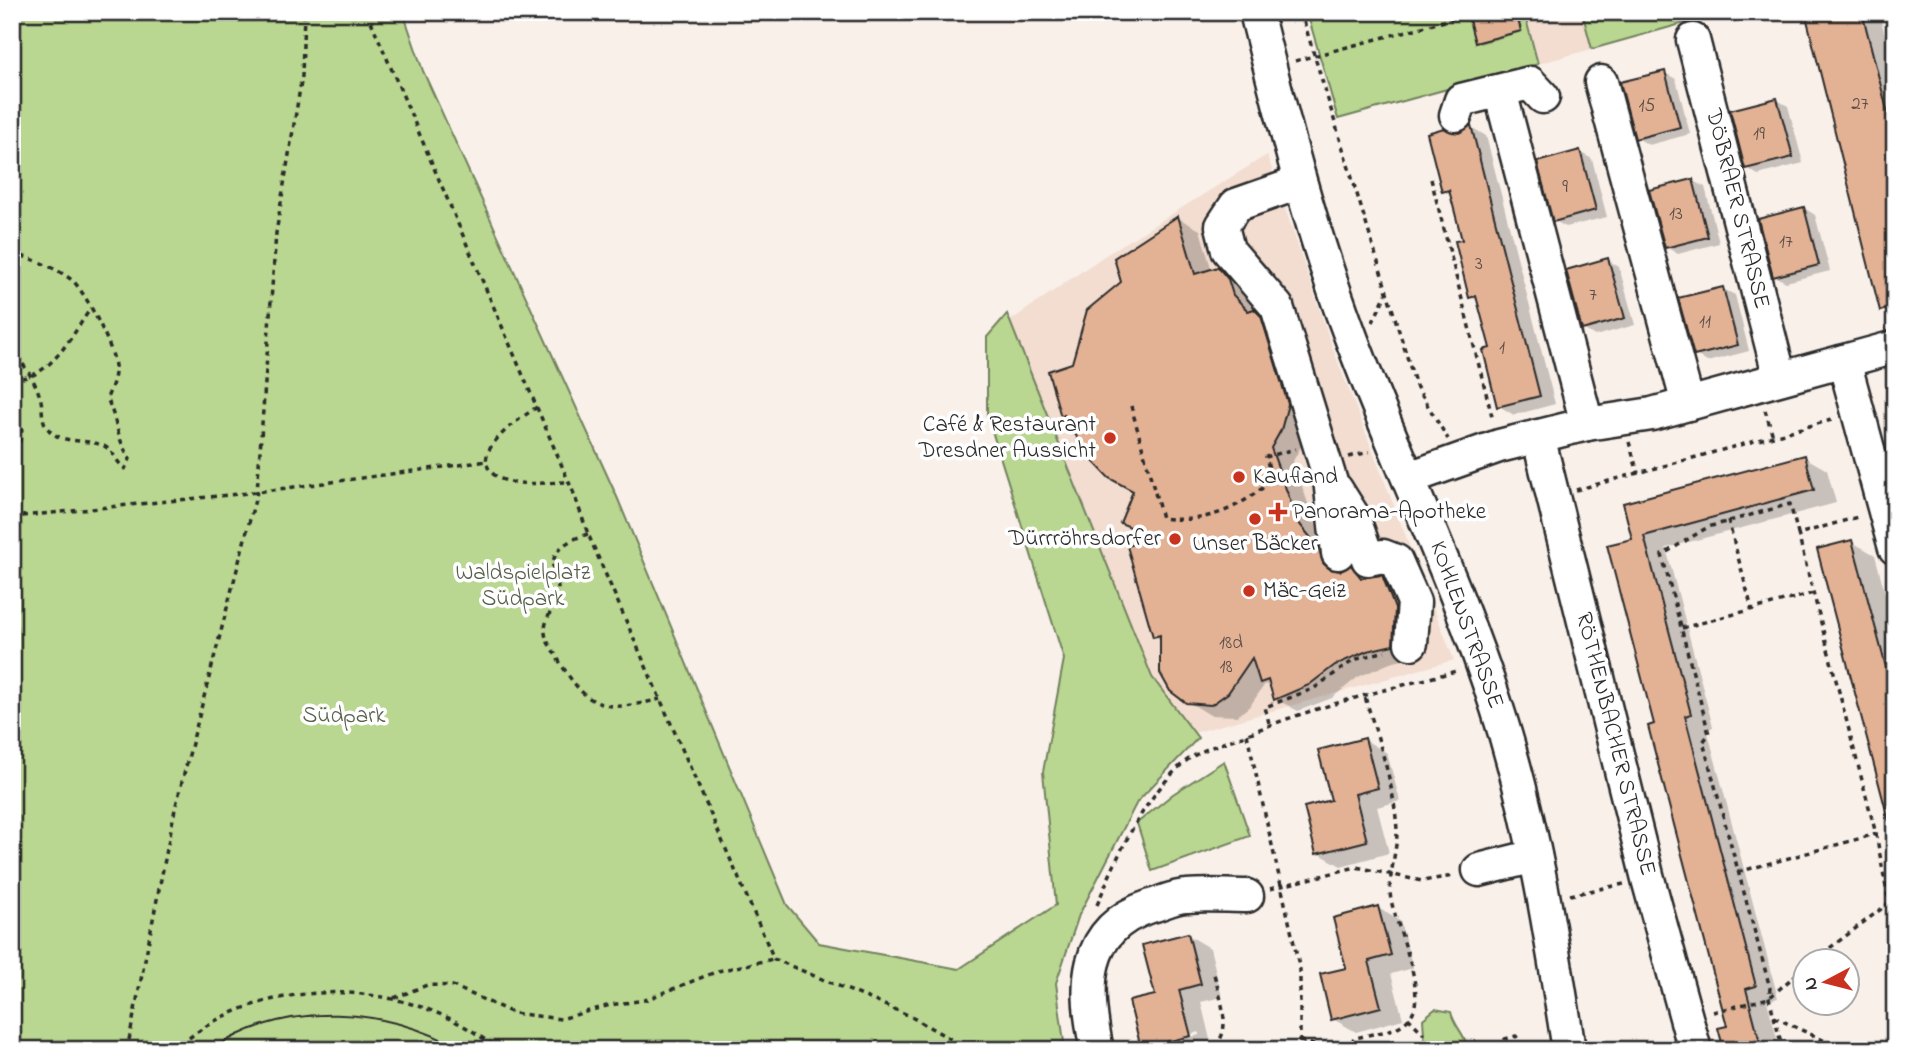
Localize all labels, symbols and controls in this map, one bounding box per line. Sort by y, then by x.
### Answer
house number: 27 [1851,91,1869,118]
house number: 15 [1639,93,1656,120]
street label: DÖBRAER STRASSE [1696,105,1778,312]
house number: 19 [1753,121,1765,148]
house number: 9 [1562,174,1568,201]
house number: 13 [1669,201,1683,228]
house number: 17 [1779,229,1793,256]
house number: 3 [1475,251,1483,278]
house number: 7 [1589,282,1597,309]
house number: 11 [1699,309,1711,336]
house number: 1 [1499,335,1505,362]
place label: Café & Restaurant Dresdner Aussicht [918,409,1096,468]
marker: Café & Restaurant Dresdner Aussicht [1102,430,1118,446]
place label: Kaufland [1253,461,1338,494]
marker: Kaufland [1231,469,1247,485]
place label: Panorama-Apotheke [1292,496,1487,529]
marker: Panorama-Apotheke [1270,504,1286,520]
marker: Unser Bäcker [1247,511,1263,527]
place label: Dürrröhrsdorfer [1007,523,1162,556]
place label: Unser Bäcker [1192,528,1319,561]
marker: Dürrröhrsdorfer [1167,531,1183,547]
street label: KOHLENSTRASSE [1420,537,1512,713]
park label: Waldspielplatz Südpark [455,557,591,616]
place label: Mäc-Geiz [1263,575,1346,608]
marker: Mäc-Geiz [1241,583,1257,599]
street label: RÖTHENBACHER STRASSE [1566,609,1664,879]
house number: 18d [1219,630,1243,657]
house number: 18 [1219,654,1233,681]
park label: Südpark [303,700,386,733]
north arrow [1792,946,1862,1016]
text: N [1797,976,1826,992]

